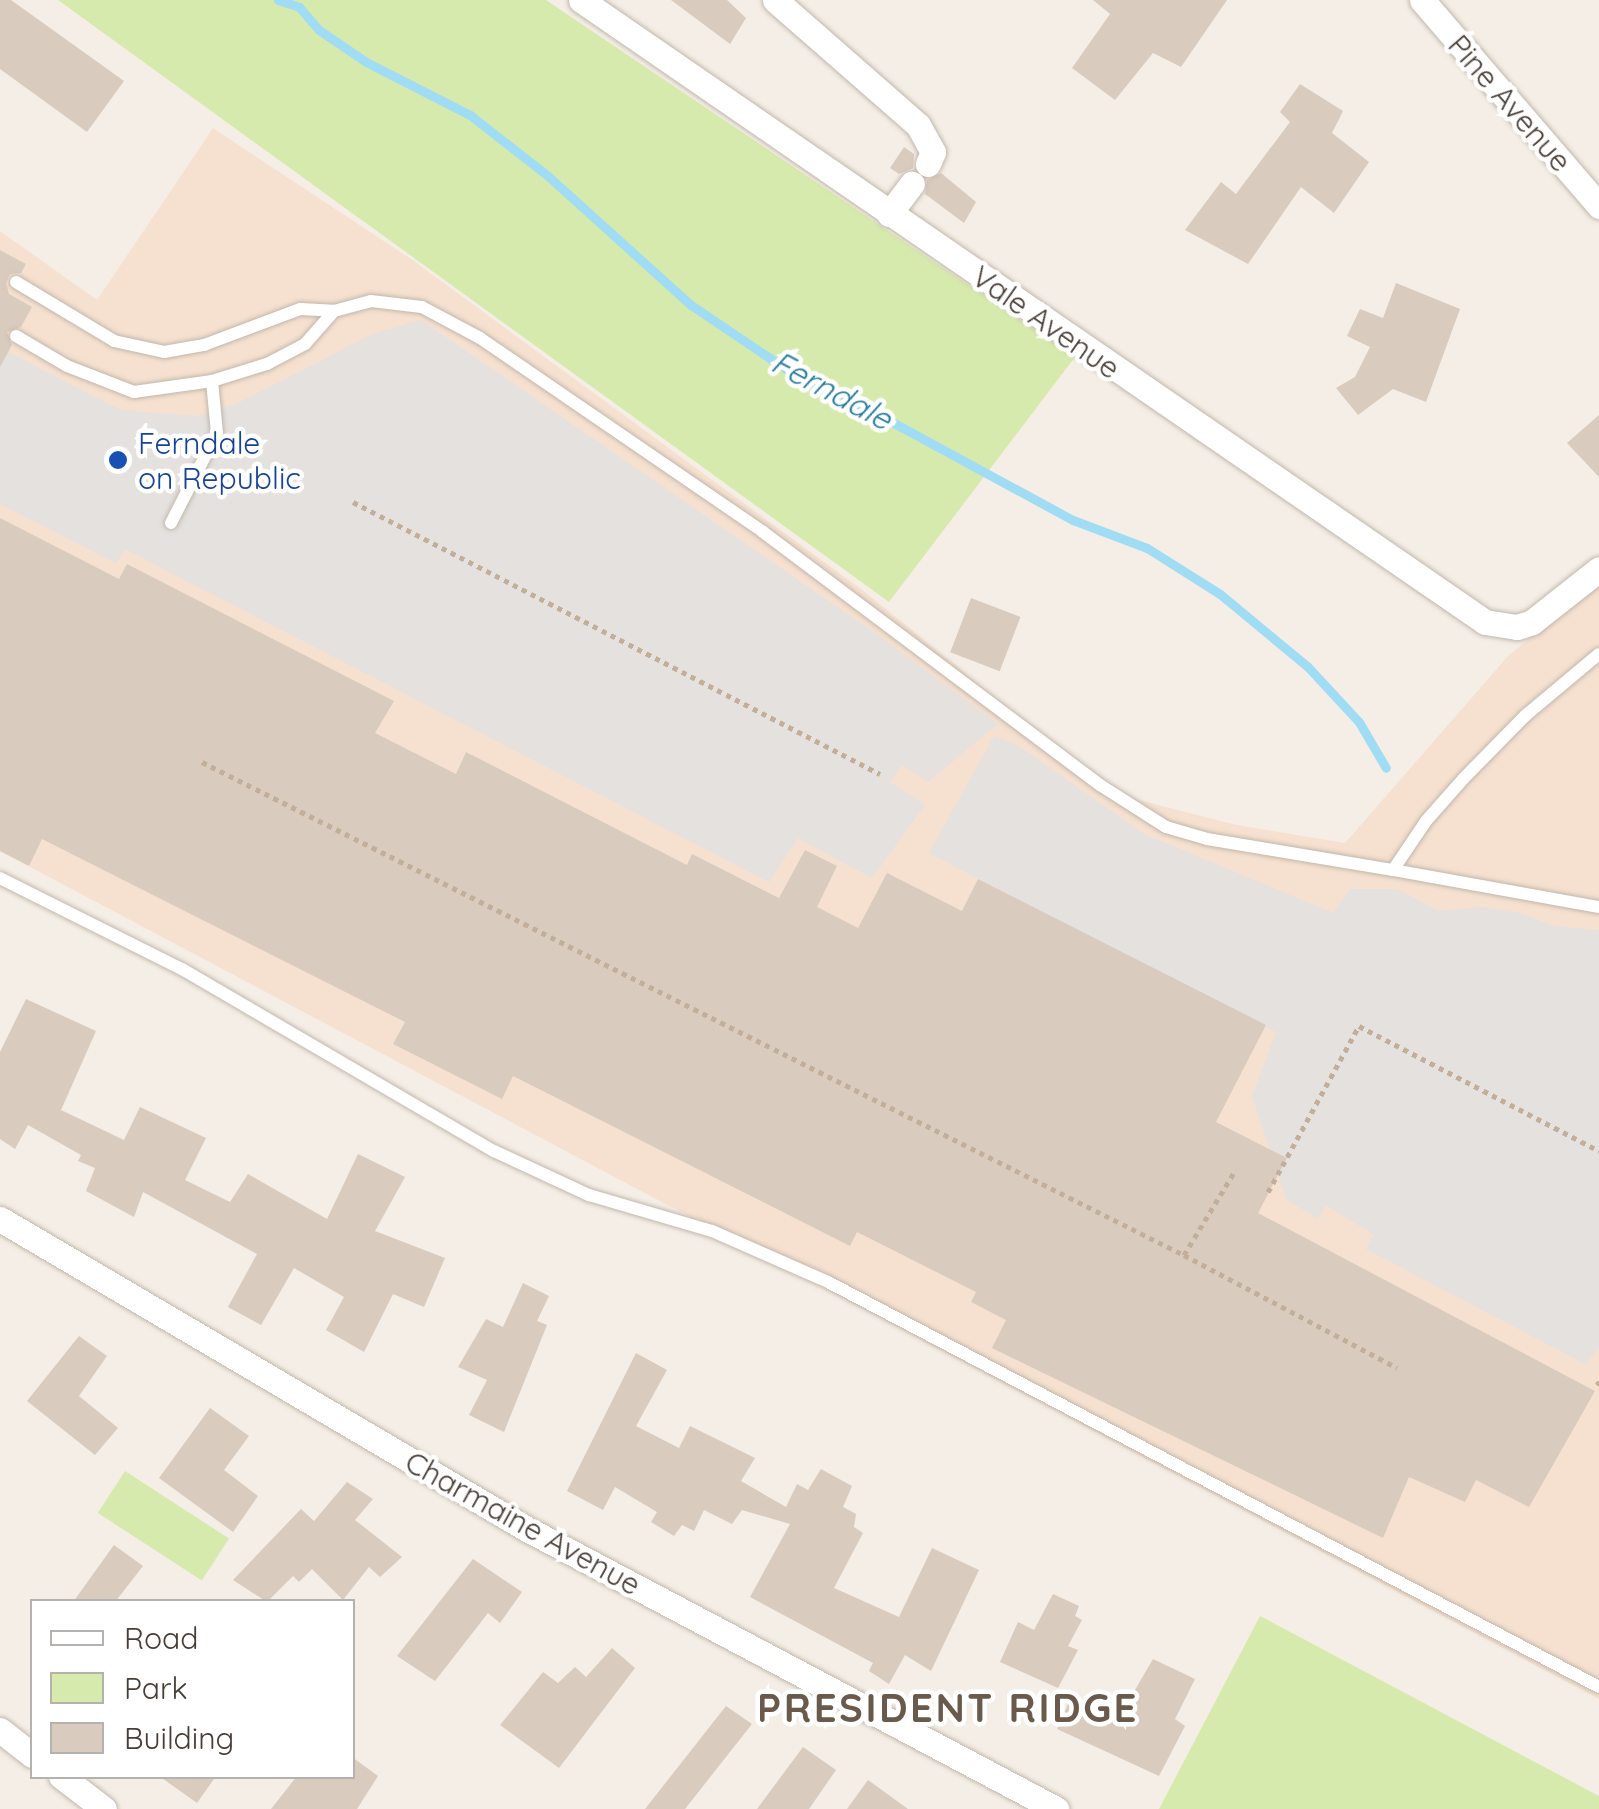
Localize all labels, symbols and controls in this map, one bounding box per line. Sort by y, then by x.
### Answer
street label: Pine Avenue [1441,27,1579,179]
street label: Vale Avenue [965,258,1127,386]
water label: Ferndale [765,342,899,438]
place label: Ferndale on Republic [138,425,301,496]
marker: Ferndale on Republic [107,449,129,471]
street label: Charmaine Avenue [399,1443,647,1603]
legend [30,1599,355,1779]
text: Road [124,1619,198,1657]
text: Park [124,1669,188,1707]
district label: PRESIDENT RIDGE [757,1683,1139,1731]
text: Building [124,1719,234,1757]

